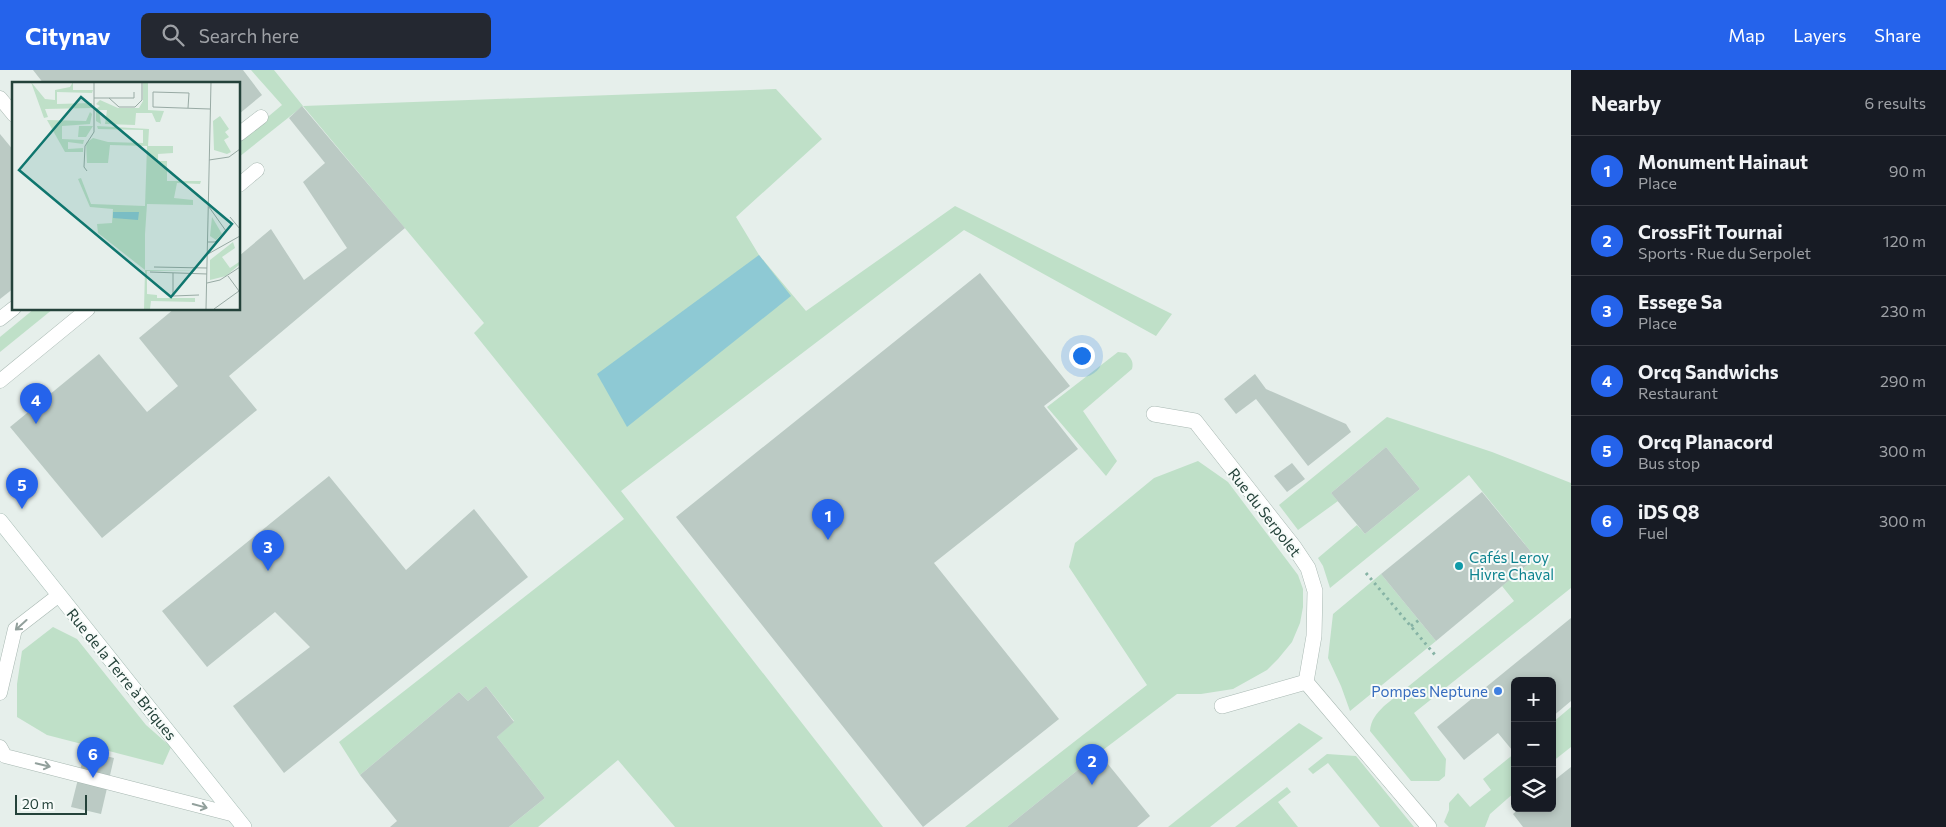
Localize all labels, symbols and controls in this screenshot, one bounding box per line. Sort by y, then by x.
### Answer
search box [141,13,491,58]
text: Citynav [25,21,111,50]
icon: search [159,21,187,49]
text: Search here [199,24,299,47]
text: Map [1728,24,1765,46]
text: Layers [1793,24,1846,46]
text: Share [1874,24,1921,46]
inset map [12,82,240,310]
text: Nearby [1591,90,1661,115]
text: 6 results [1865,93,1926,112]
text: Monument Hainaut [1638,150,1808,173]
text: 1 [1603,161,1611,180]
text: 90 m [1889,161,1926,180]
text: Place [1638,173,1677,192]
text: CrossFit Tournai [1638,220,1782,243]
text: 2 [1602,231,1612,250]
text: 120 m [1883,231,1926,250]
text: Sports · Rue du Serpolet [1638,243,1811,262]
text: Essege Sa [1638,290,1722,313]
text: 3 [1602,301,1612,320]
text: 230 m [1881,301,1926,320]
text: Place [1638,313,1677,332]
your location [1069,343,1095,369]
text: Orcq Sandwichs [1638,360,1779,383]
text: 4 [1602,371,1612,390]
text: 290 m [1880,371,1926,390]
pin: 4 [20,383,52,424]
text: Restaurant [1638,383,1718,402]
text: Orcq Planacord [1638,430,1773,453]
text: 5 [1602,441,1612,460]
text: 300 m [1879,441,1926,460]
text: Bus stop [1638,453,1700,472]
street label: Rue du Serpolet [1225,464,1305,560]
pin: 5 [6,468,38,509]
pin: 1 [812,499,844,540]
text: iDS Q8 [1638,500,1699,523]
text: 6 [1602,511,1612,530]
text: 300 m [1879,511,1926,530]
text: Fuel [1638,523,1668,542]
pin: 3 [252,530,284,571]
place label: Cafés Leroy Hivre Chaval [1469,548,1554,583]
marker: Cafés Leroy Hivre Chaval [1453,560,1465,572]
street label: Rue de la Terre à Briques [63,605,181,744]
one-way arrow [15,619,28,631]
map controls [1511,677,1556,812]
button: + [1511,677,1556,722]
place label: Pompes Neptune [1371,682,1488,700]
marker: Pompes Neptune [1492,685,1504,697]
button: − [1511,722,1556,767]
pin: 6 [77,737,109,778]
pin: 2 [1076,744,1108,785]
one-way arrow [34,761,50,770]
button: layers [1511,767,1556,812]
scale bar [15,792,88,815]
text: 20 m [22,795,54,812]
one-way arrow [191,802,207,811]

